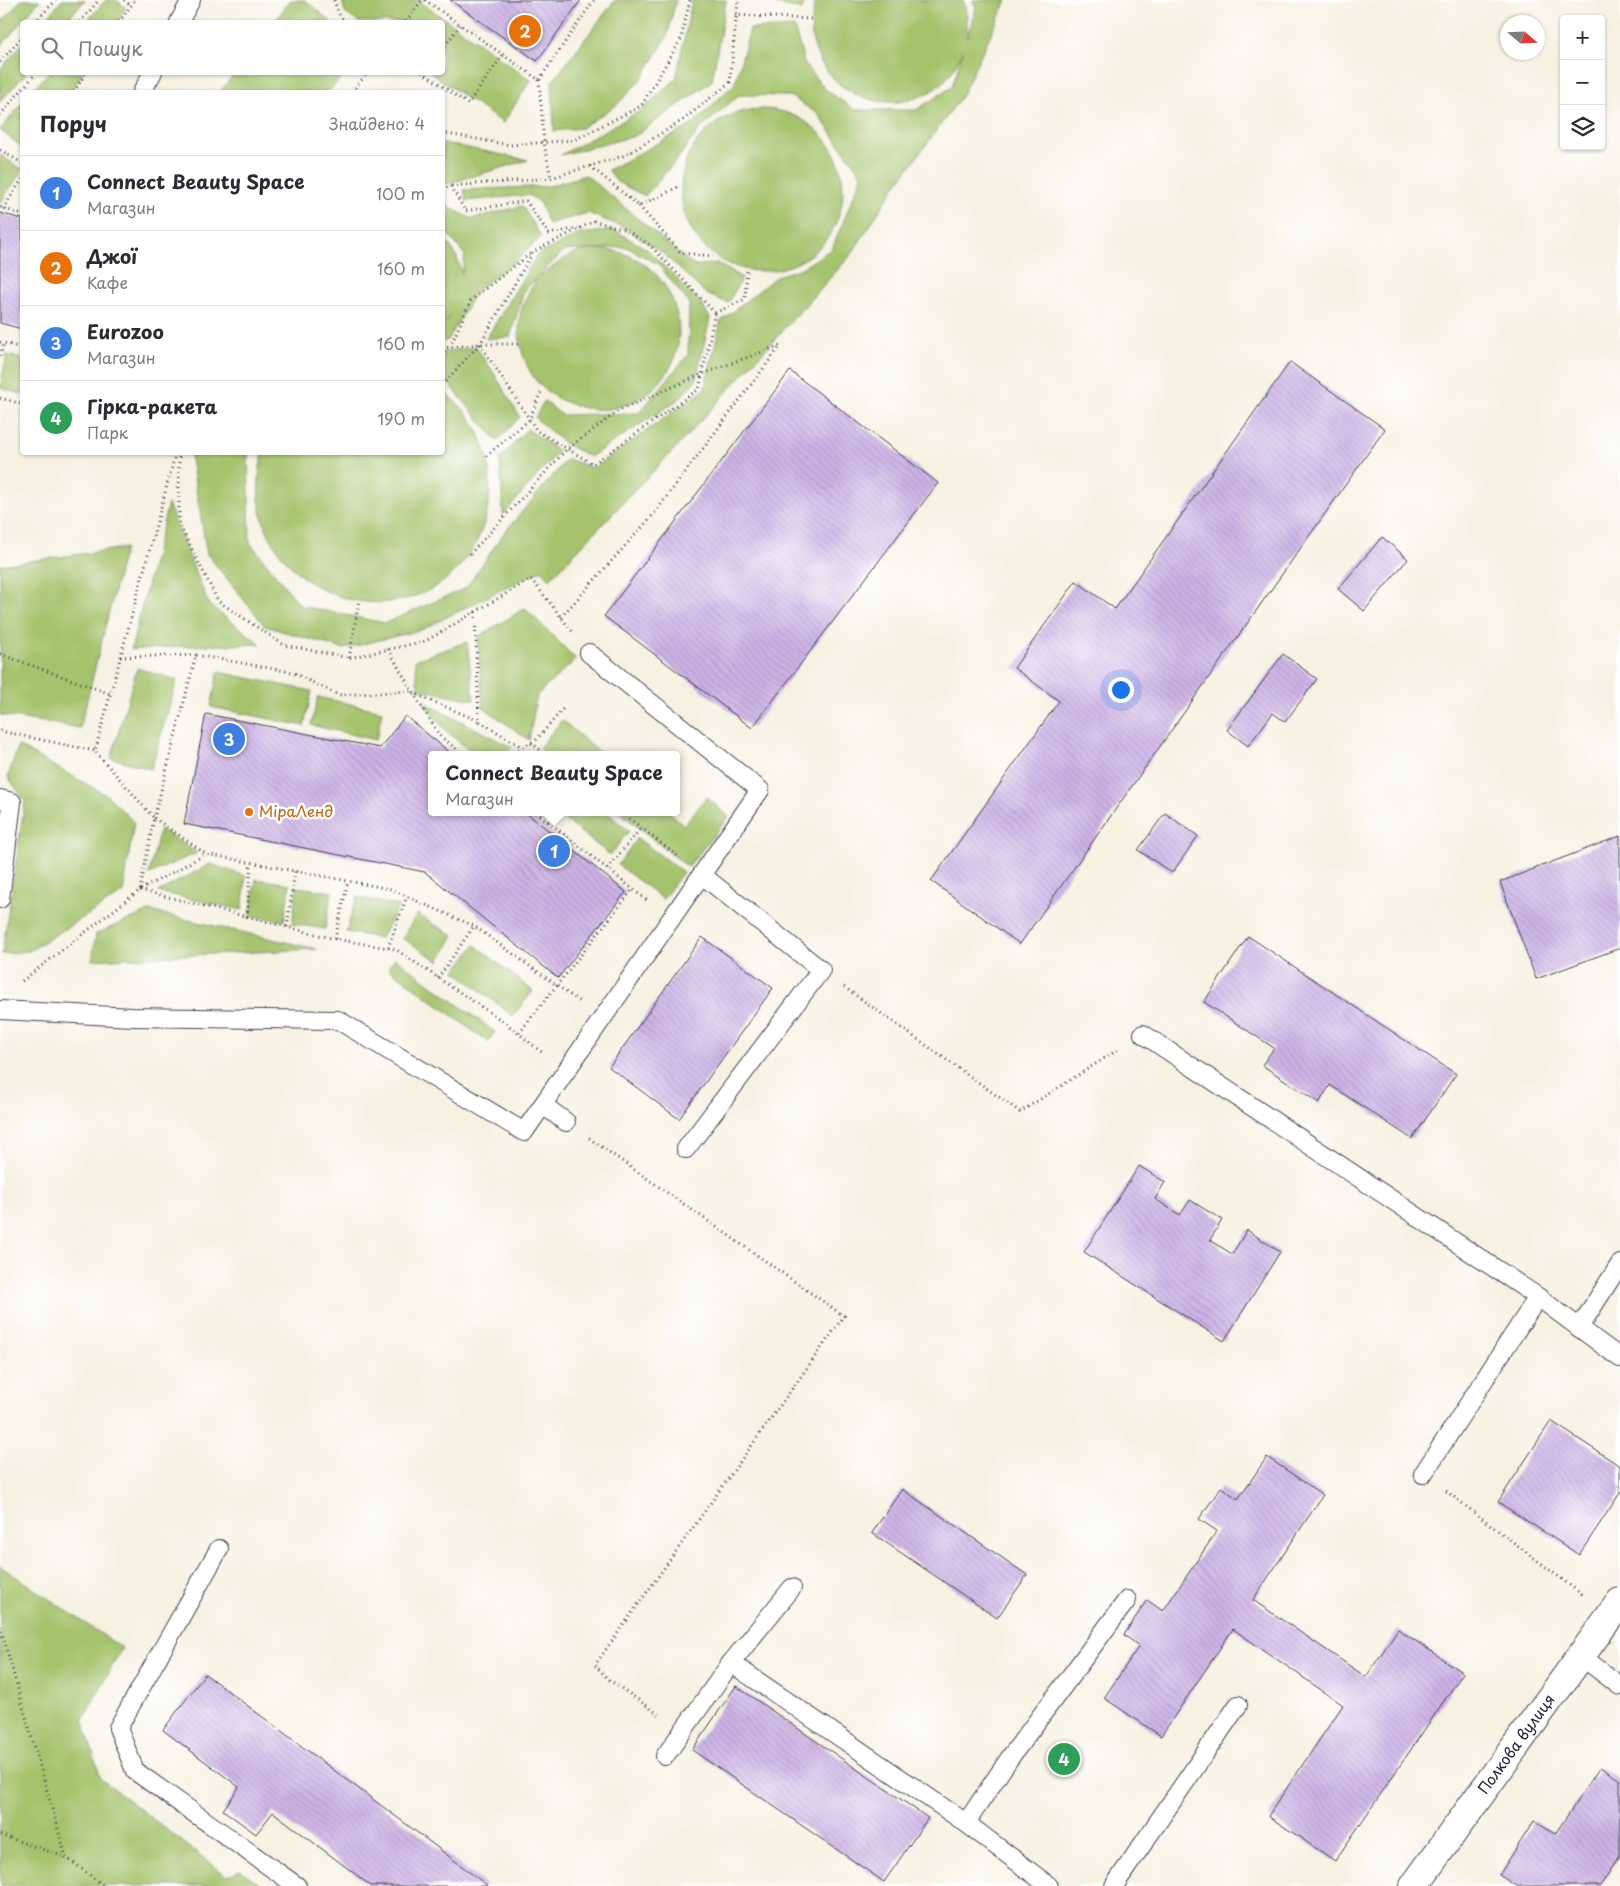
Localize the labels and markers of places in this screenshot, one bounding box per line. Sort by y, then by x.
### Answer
pin: 2 [509,12,541,50]
pin: 3 [213,720,245,758]
place label: МіраЛенд [259,799,333,822]
marker: МіраЛенд [243,806,255,818]
pin: 1 [538,832,570,870]
pin: 4 [1048,1740,1080,1778]

